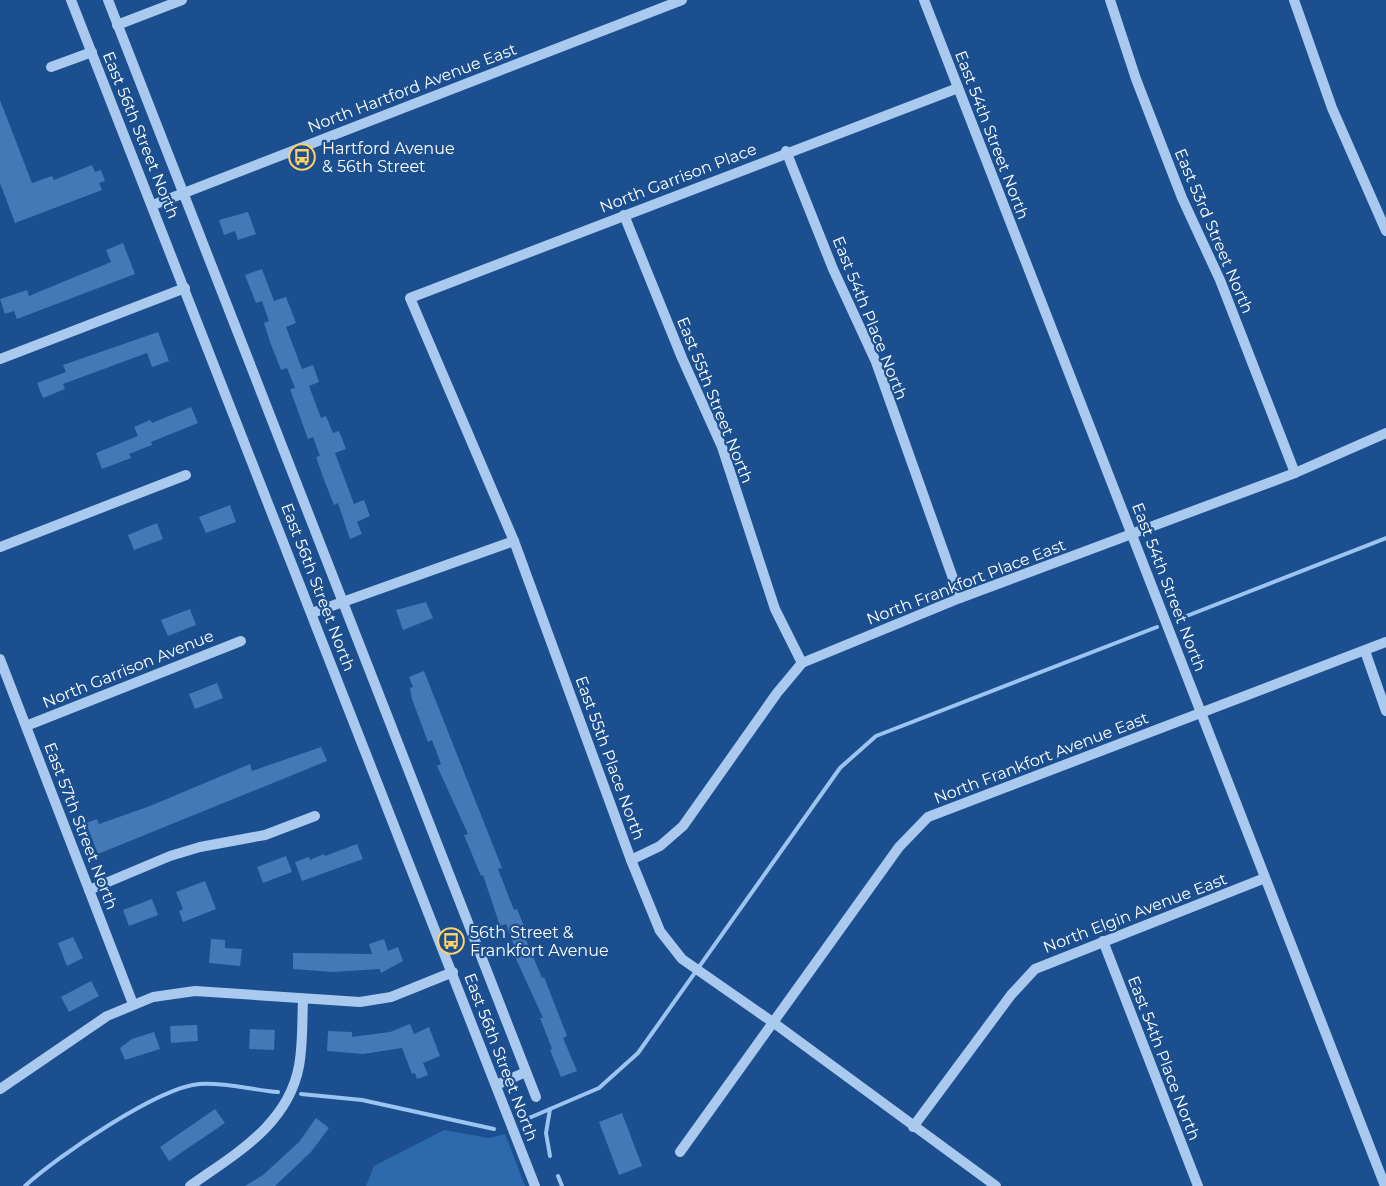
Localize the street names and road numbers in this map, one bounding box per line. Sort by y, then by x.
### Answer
street label: North Hartford Avenue East [305,39,520,137]
street label: East 54th Street North [951,48,1033,222]
street label: East 56th Street North [99,49,183,221]
street label: North Garrison Place [597,139,759,217]
street label: East 53rd Street North [1171,146,1257,316]
street label: East 54th Place North [828,233,912,403]
street label: East 55th Street North [673,314,757,486]
street label: East 56th Street North [277,500,359,674]
street label: East 54th Street North [1128,500,1210,674]
street label: North Frankfort Place East [864,535,1069,629]
street label: North Garrison Avenue [40,626,216,712]
street label: East 55th Place North [571,673,649,843]
street label: North Frankfort Avenue East [931,708,1151,808]
street label: East 57th Street North [40,740,122,912]
street label: North Elgin Avenue East [1040,869,1230,957]
street label: East 56th Street North [460,970,542,1144]
street label: East 54th Place North [1124,973,1204,1143]

